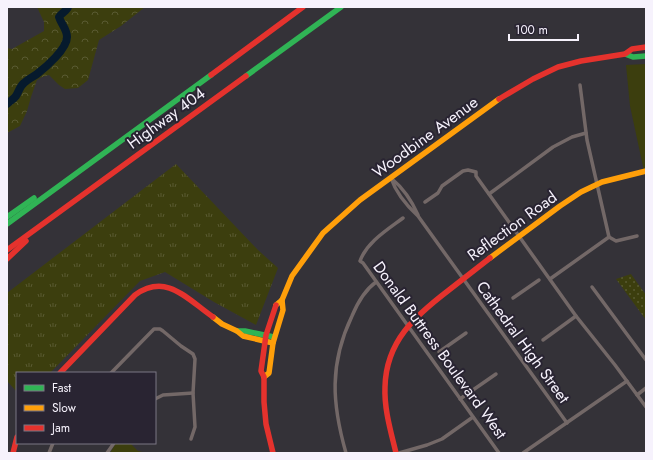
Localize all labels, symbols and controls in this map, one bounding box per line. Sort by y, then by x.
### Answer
scale bar [509,16,578,42]
text: 100 m [515,21,548,39]
street label: Highway 404 [122,82,210,154]
street label: Woodbine Avenue [367,91,483,183]
street label: Reflection Road [462,186,562,266]
street label: Donald Buttress Boulevard West [368,256,512,444]
street label: Cathedral High Street [471,276,575,408]
legend [16,372,156,444]
text: Fast [52,379,71,397]
text: Slow [52,399,77,417]
text: Jam [50,419,70,437]

